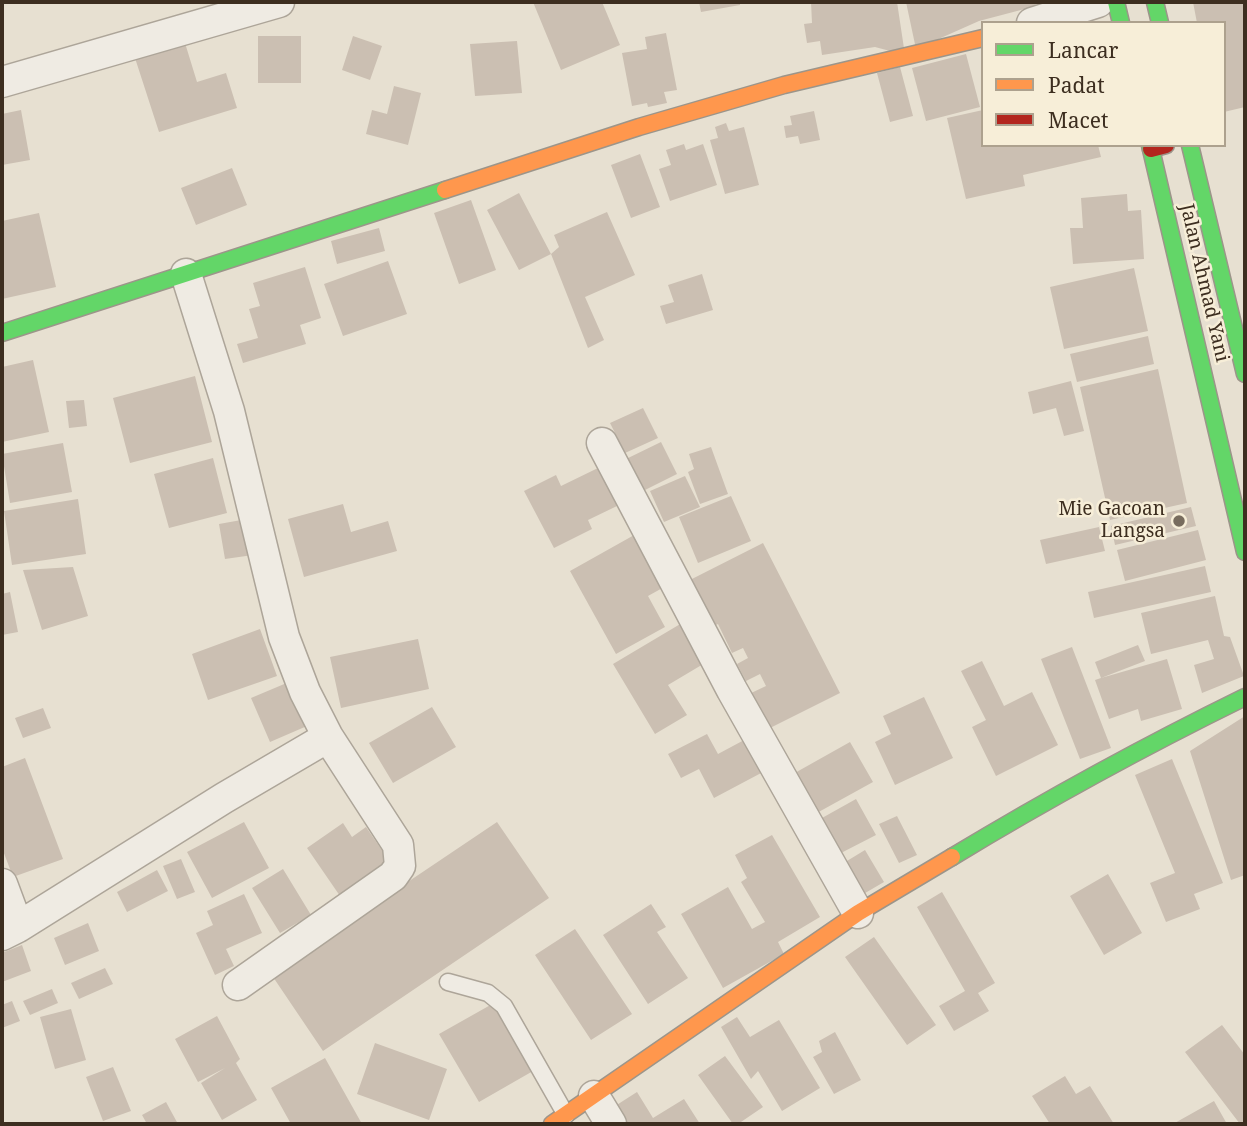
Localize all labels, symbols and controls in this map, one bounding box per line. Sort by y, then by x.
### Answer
legend [981,21,1226,147]
text: Lancar [1048,36,1119,64]
text: Padat [1048,71,1105,99]
text: Macet [1048,106,1108,134]
street label: Jalan Ahmad Yani [1175,202,1233,364]
place label: Mie Gacoan Langsa [1058,499,1165,543]
marker: Mie Gacoan Langsa [1171,513,1187,529]

